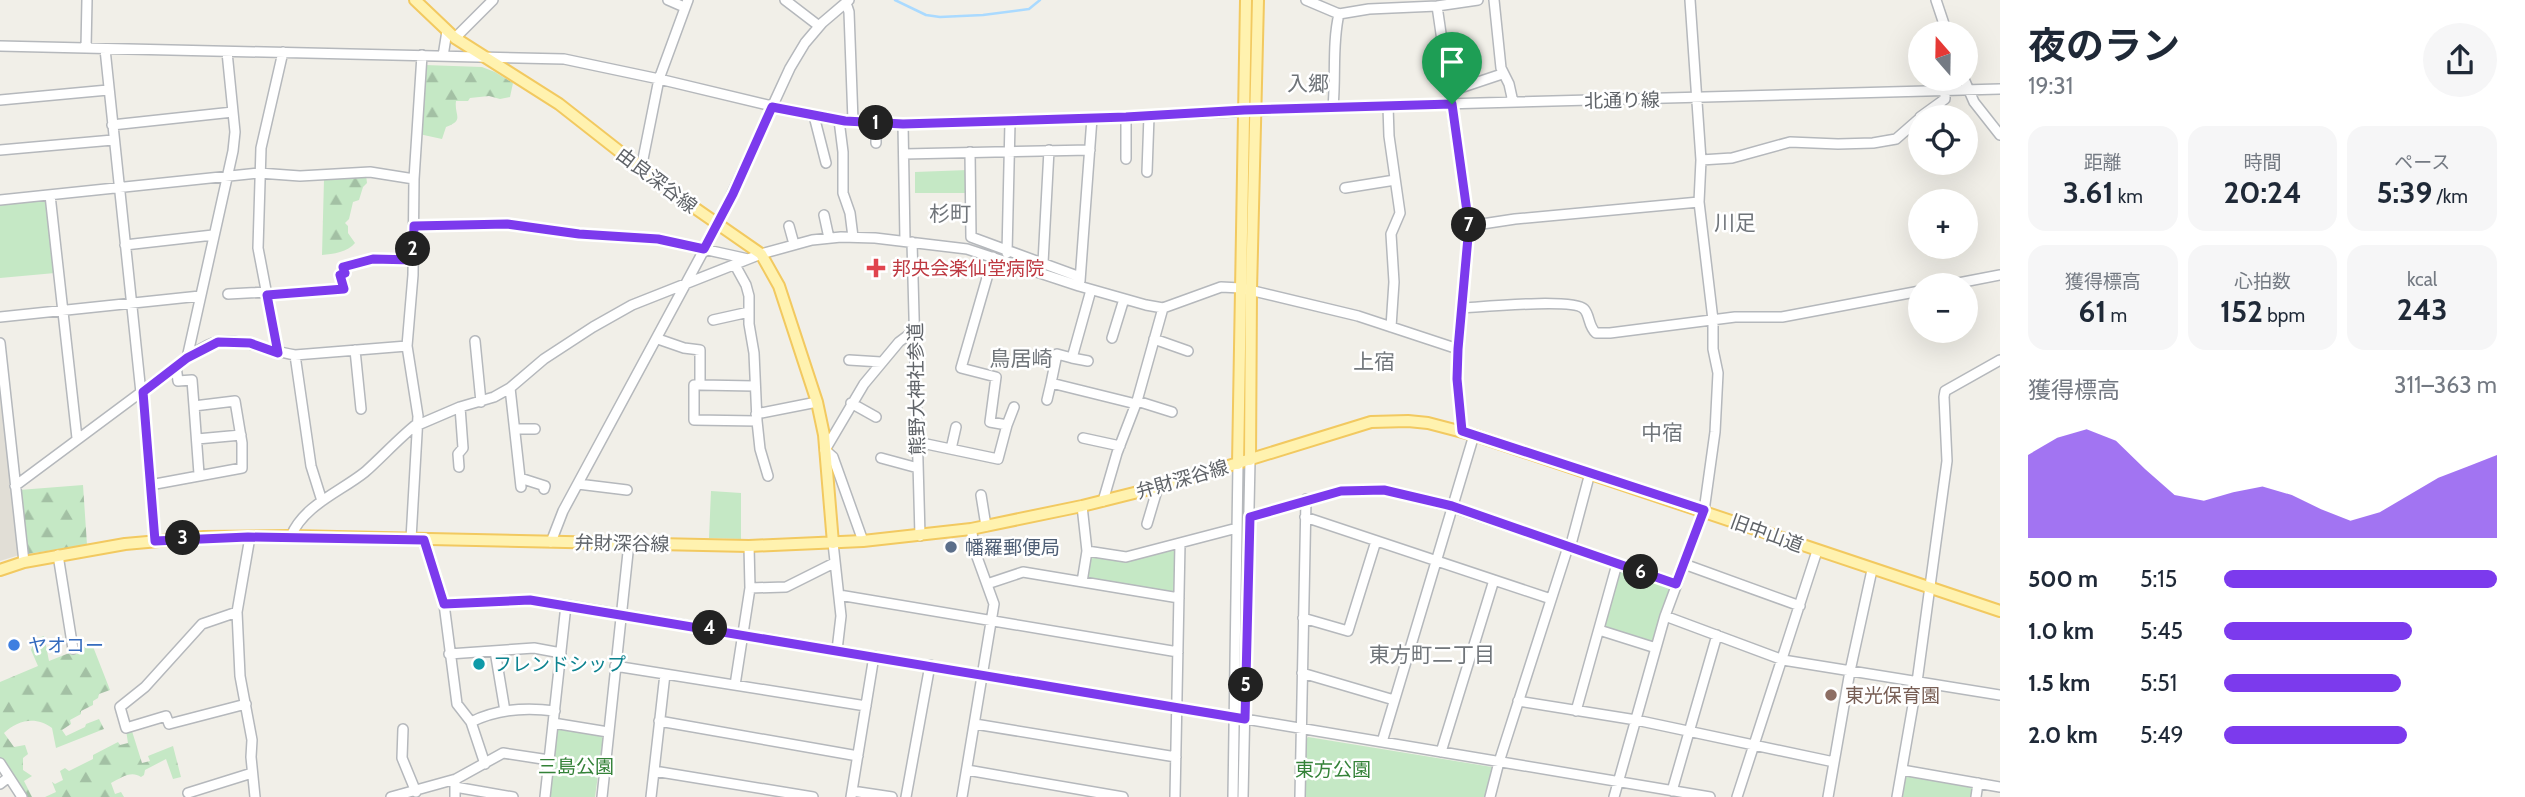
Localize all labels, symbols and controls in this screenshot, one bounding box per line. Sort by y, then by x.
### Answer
north arrow [1908,21,1978,91]
map controls [1908,21,1978,343]
text: 夜のラン [2028,22,2180,69]
button: share [2423,23,2497,97]
pin [1422,32,1482,104]
icon: arrive [1433,43,1471,81]
district label: 入郷 [1287,71,1329,96]
text: 19:31 [2028,72,2073,100]
street label: 北通り線 [1584,88,1660,113]
button: locate [1908,105,1978,175]
pin: 1 [858,106,894,140]
text: 1 [872,111,879,134]
street label: 由良深谷線 [612,143,702,218]
text: 距離 [2084,151,2122,174]
text: 時間 [2243,151,2282,174]
text: ペース [2394,151,2450,174]
text: 3.61 [2063,174,2113,211]
text: 20:24 [2223,174,2302,211]
text: 5:39 [2376,174,2432,211]
text: km [2113,185,2143,208]
text: /km [2432,185,2468,208]
button: + [1908,189,1978,259]
district label: 杉町 [929,201,971,226]
pin: 7 [1452,208,1486,243]
district label: 川足 [1714,210,1756,235]
text: 7 [1464,213,1473,236]
pin: 2 [396,232,430,266]
text: 2 [407,237,418,260]
place label: 邦央会楽仙堂病院 [892,257,1044,280]
marker: 邦央会楽仙堂病院 [866,258,886,278]
text: kcal [2407,268,2437,291]
text: 獲得標高 [2065,270,2141,293]
text: 心拍数 [2234,270,2291,293]
button: − [1908,273,1978,343]
text: 243 [2397,291,2448,328]
text: 61 [2078,293,2106,330]
text: 152 [2220,293,2263,330]
text: m [2106,304,2127,327]
text: bpm [2263,304,2305,327]
street label: 熊野大神社参道 [904,322,929,456]
district label: 鳥居崎 [990,346,1053,371]
district label: 上宿 [1353,349,1395,374]
text: 311–363 m [2394,371,2497,399]
text: 獲得標高 [2028,376,2120,404]
district label: 中宿 [1641,420,1683,445]
street label: 弁財深谷線 [1133,455,1231,504]
street label: 旧中山道 [1727,510,1806,557]
pin: 3 [166,520,200,556]
text: 3 [177,526,188,549]
street label: 弁財深谷線 [574,531,670,556]
place label: 幡羅郵便局 [965,536,1060,559]
marker: 幡羅郵便局 [943,539,959,555]
pin: 6 [1624,554,1658,590]
text: 6 [1635,560,1646,583]
text: 500 m [2028,565,2098,593]
text: 5:15 [2140,565,2177,593]
pin: 4 [692,610,728,646]
text: 4 [704,616,715,639]
text: 1.0 km [2028,617,2094,645]
text: 5:45 [2140,617,2183,645]
place label: ヤオコー [28,634,104,657]
marker: ヤオコー [6,637,22,653]
district label: 東方町二丁目 [1369,642,1495,667]
place label: フレンドシップ [493,653,626,676]
marker: フレンドシップ [471,656,487,672]
pin: 5 [1228,668,1264,702]
text: 1.5 km [2028,669,2090,697]
text: 5:51 [2140,669,2177,697]
text: 5 [1240,673,1251,696]
place label: 東光保育園 [1845,684,1940,707]
marker: 東光保育園 [1823,687,1839,703]
text: 2.0 km [2028,721,2098,749]
text: 5:49 [2140,721,2184,749]
park label: 三島公園 [538,755,614,778]
park label: 東方公園 [1295,758,1371,781]

